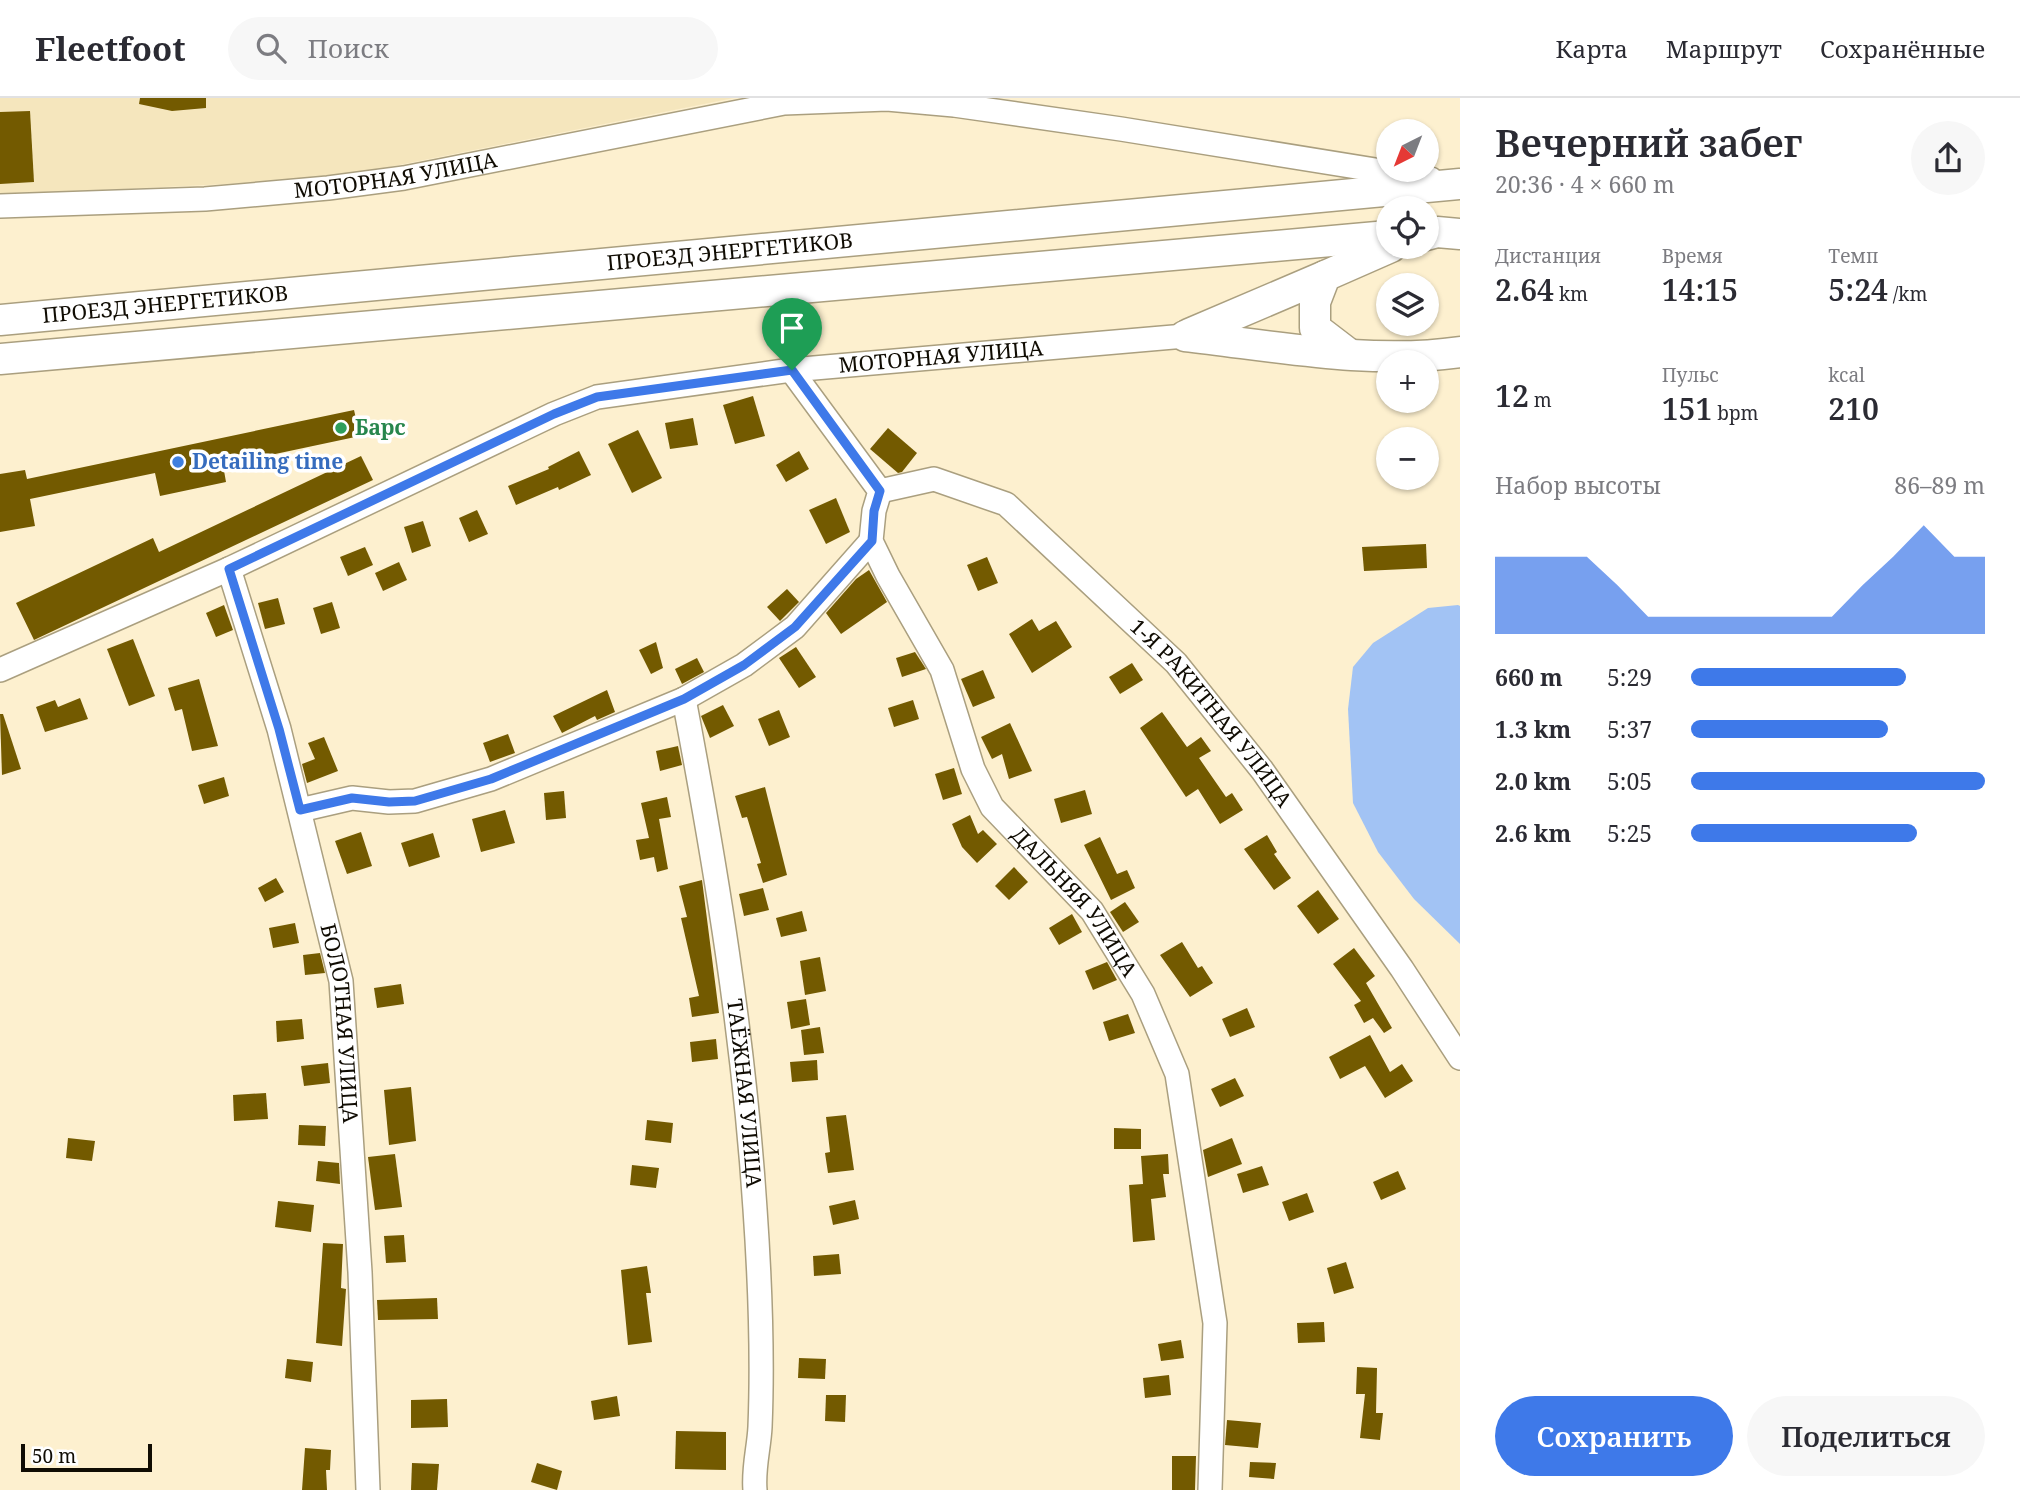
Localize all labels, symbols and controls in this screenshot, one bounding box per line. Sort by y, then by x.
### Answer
search box [228,17,718,80]
text: Fleetfoot [35,26,186,71]
icon: search [252,29,290,67]
text: Поиск [308,30,389,66]
text: Карта [1556,32,1628,65]
text: Маршрут [1666,32,1782,65]
text: Сохранённые [1820,32,1985,65]
text: Вечерний забег [1495,116,1802,168]
north arrow [1376,119,1438,182]
map controls [1376,119,1439,490]
button: share [1911,121,1985,195]
street label: МОТОРНАЯ УЛИЦА [293,145,499,204]
text: 20:36 · 4 × 660 m [1495,168,1675,200]
button: locate [1376,196,1439,259]
street label: ПРОЕЗД ЭНЕРГЕТИКОВ [606,226,854,276]
text: Дистанция [1495,243,1601,269]
text: Время [1662,243,1723,269]
text: Темп [1828,243,1879,269]
text: 2.64 [1495,269,1554,310]
text: 14:15 [1662,269,1738,310]
text: 5:24 [1828,269,1888,310]
button: layers [1376,273,1439,336]
street label: ПРОЕЗД ЭНЕРГЕТИКОВ [41,278,289,329]
text: km [1554,281,1588,307]
text: /km [1888,281,1927,307]
pin [762,298,822,370]
icon: arrive [773,309,811,347]
street label: МОТОРНАЯ УЛИЦА [837,333,1045,379]
button: + [1376,350,1439,413]
text: Пульс [1662,362,1719,388]
text: kcal [1828,362,1865,388]
text: 12 [1495,375,1529,416]
text: m [1529,387,1552,413]
text: 151 [1662,388,1712,429]
text: 210 [1828,388,1879,429]
text: bpm [1712,400,1759,426]
place label: Барс [355,413,405,441]
marker: Барс [333,420,349,436]
button: − [1376,427,1439,490]
place label: Detailing time [192,447,343,475]
marker: Detailing time [170,454,186,470]
text: Набор высоты [1495,469,1661,501]
text: 86–89 m [1894,469,1985,501]
street label: 1-Я РАКИТНАЯ УЛИЦА [1124,612,1299,812]
text: 660 m [1495,661,1563,693]
text: 5:29 [1607,661,1652,693]
text: 1.3 km [1495,713,1571,745]
text: 5:37 [1607,713,1652,745]
text: 2.0 km [1495,765,1571,797]
text: 5:05 [1607,765,1652,797]
text: 2.6 km [1495,817,1571,849]
text: 5:25 [1607,817,1652,849]
street label: ДАЛЬНЯЯ УЛИЦА [1006,821,1144,982]
street label: БОЛОТНАЯ УЛИЦА [314,920,365,1124]
street label: ТАЁЖНАЯ УЛИЦА [721,997,769,1189]
button: Сохранить [1495,1396,1733,1476]
button: Поделиться [1747,1396,1985,1476]
scale bar [21,1441,152,1473]
text: 50 m [32,1443,76,1469]

